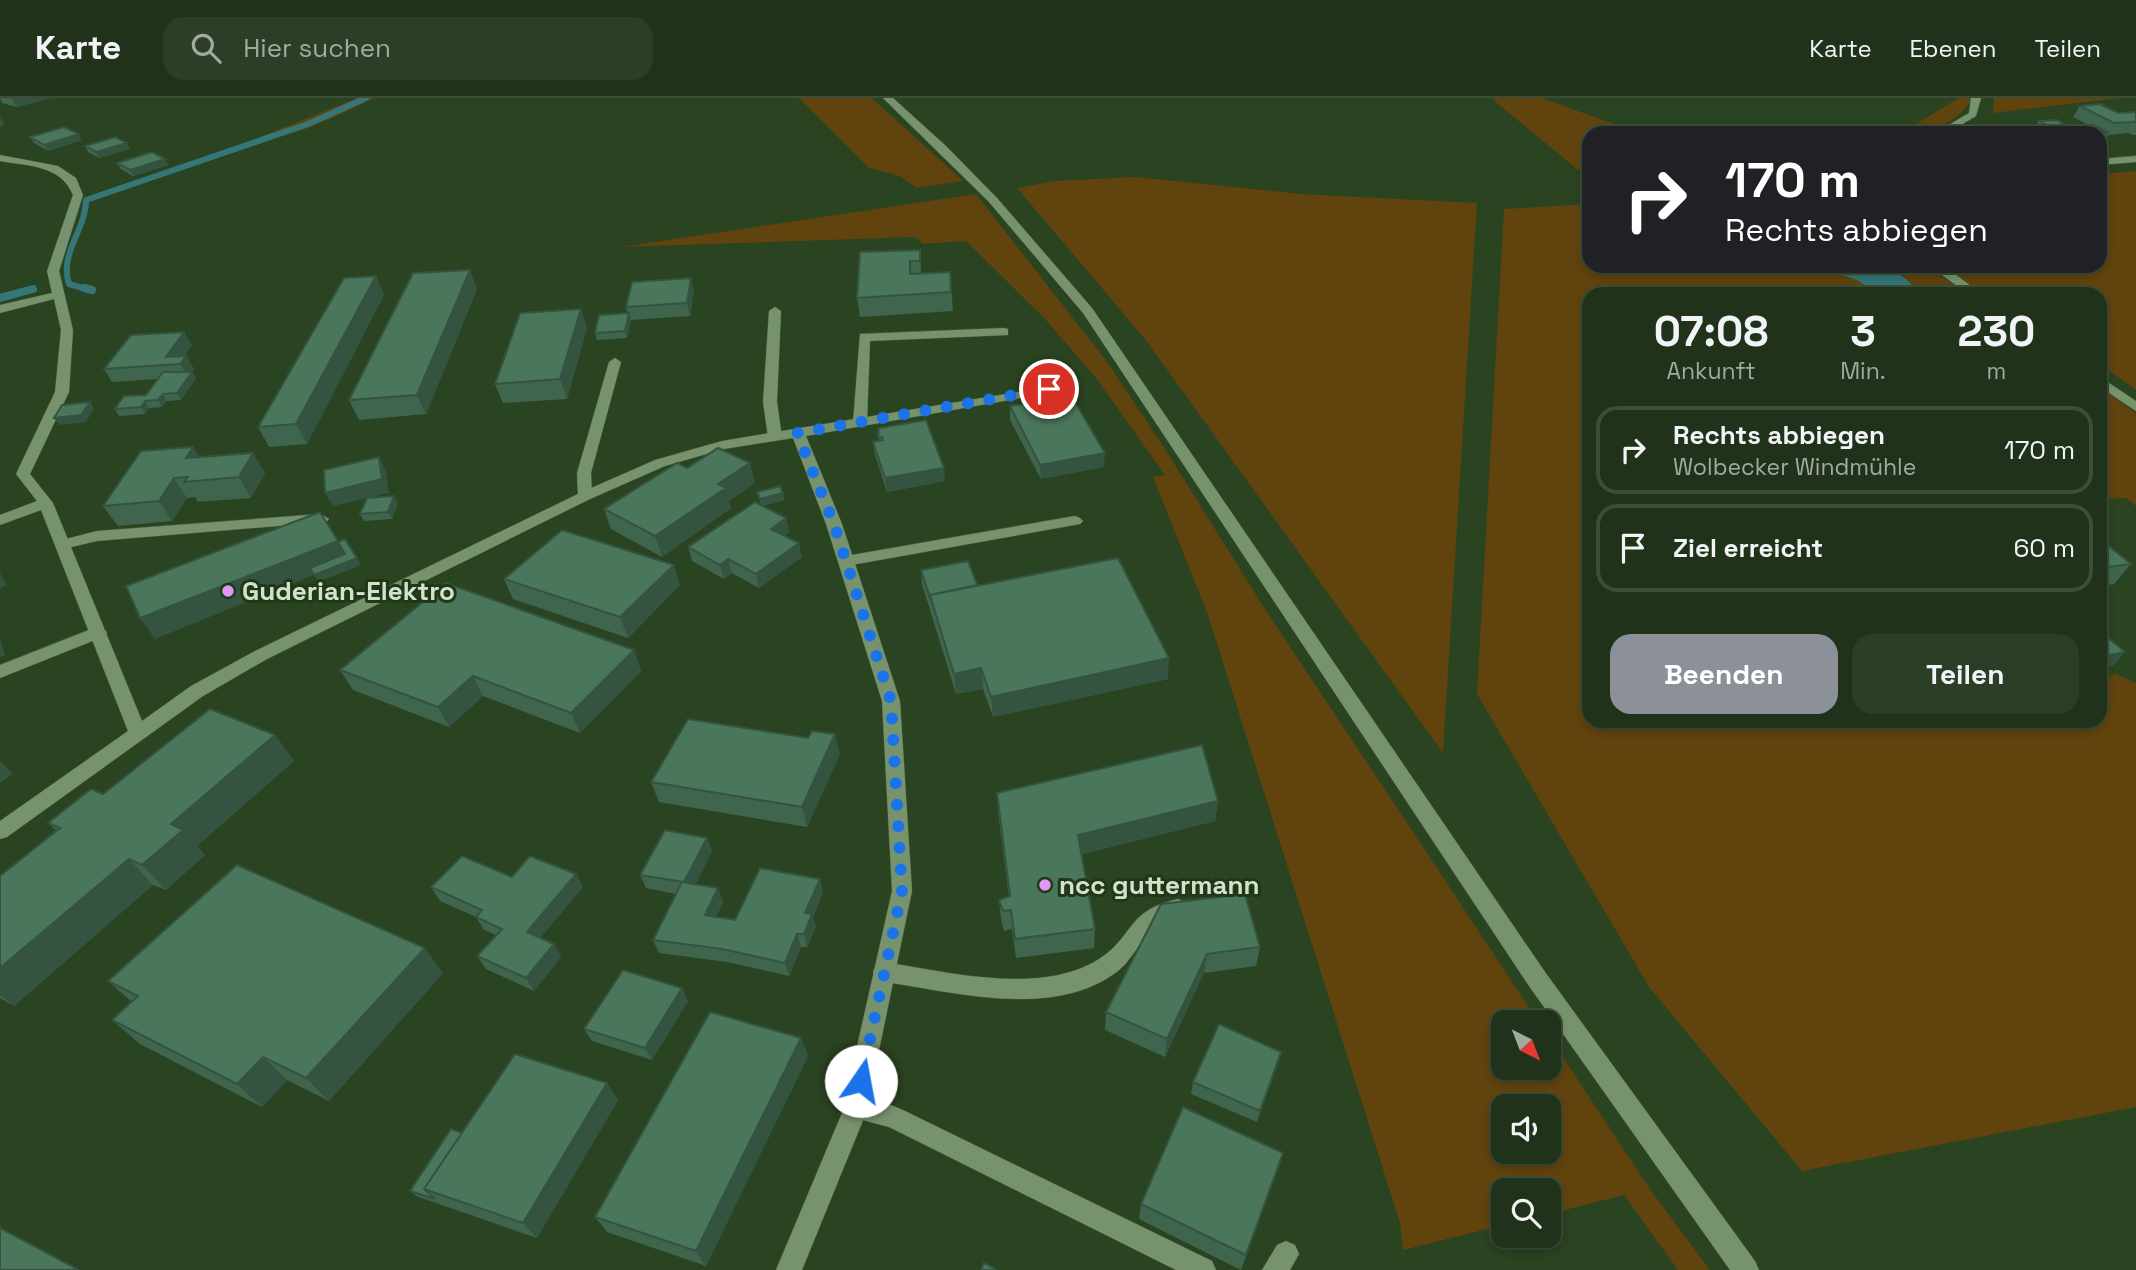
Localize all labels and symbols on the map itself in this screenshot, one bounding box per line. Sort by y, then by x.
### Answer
pin [1019,359,1079,419]
place label: Guderian-Elektro [242,574,455,608]
marker: Guderian-Elektro [220,583,236,599]
place label: ncc guttermann [1059,868,1260,902]
marker: ncc guttermann [1037,877,1053,893]
north arrow [1491,1010,1561,1080]
position arrow [824,1044,898,1118]

